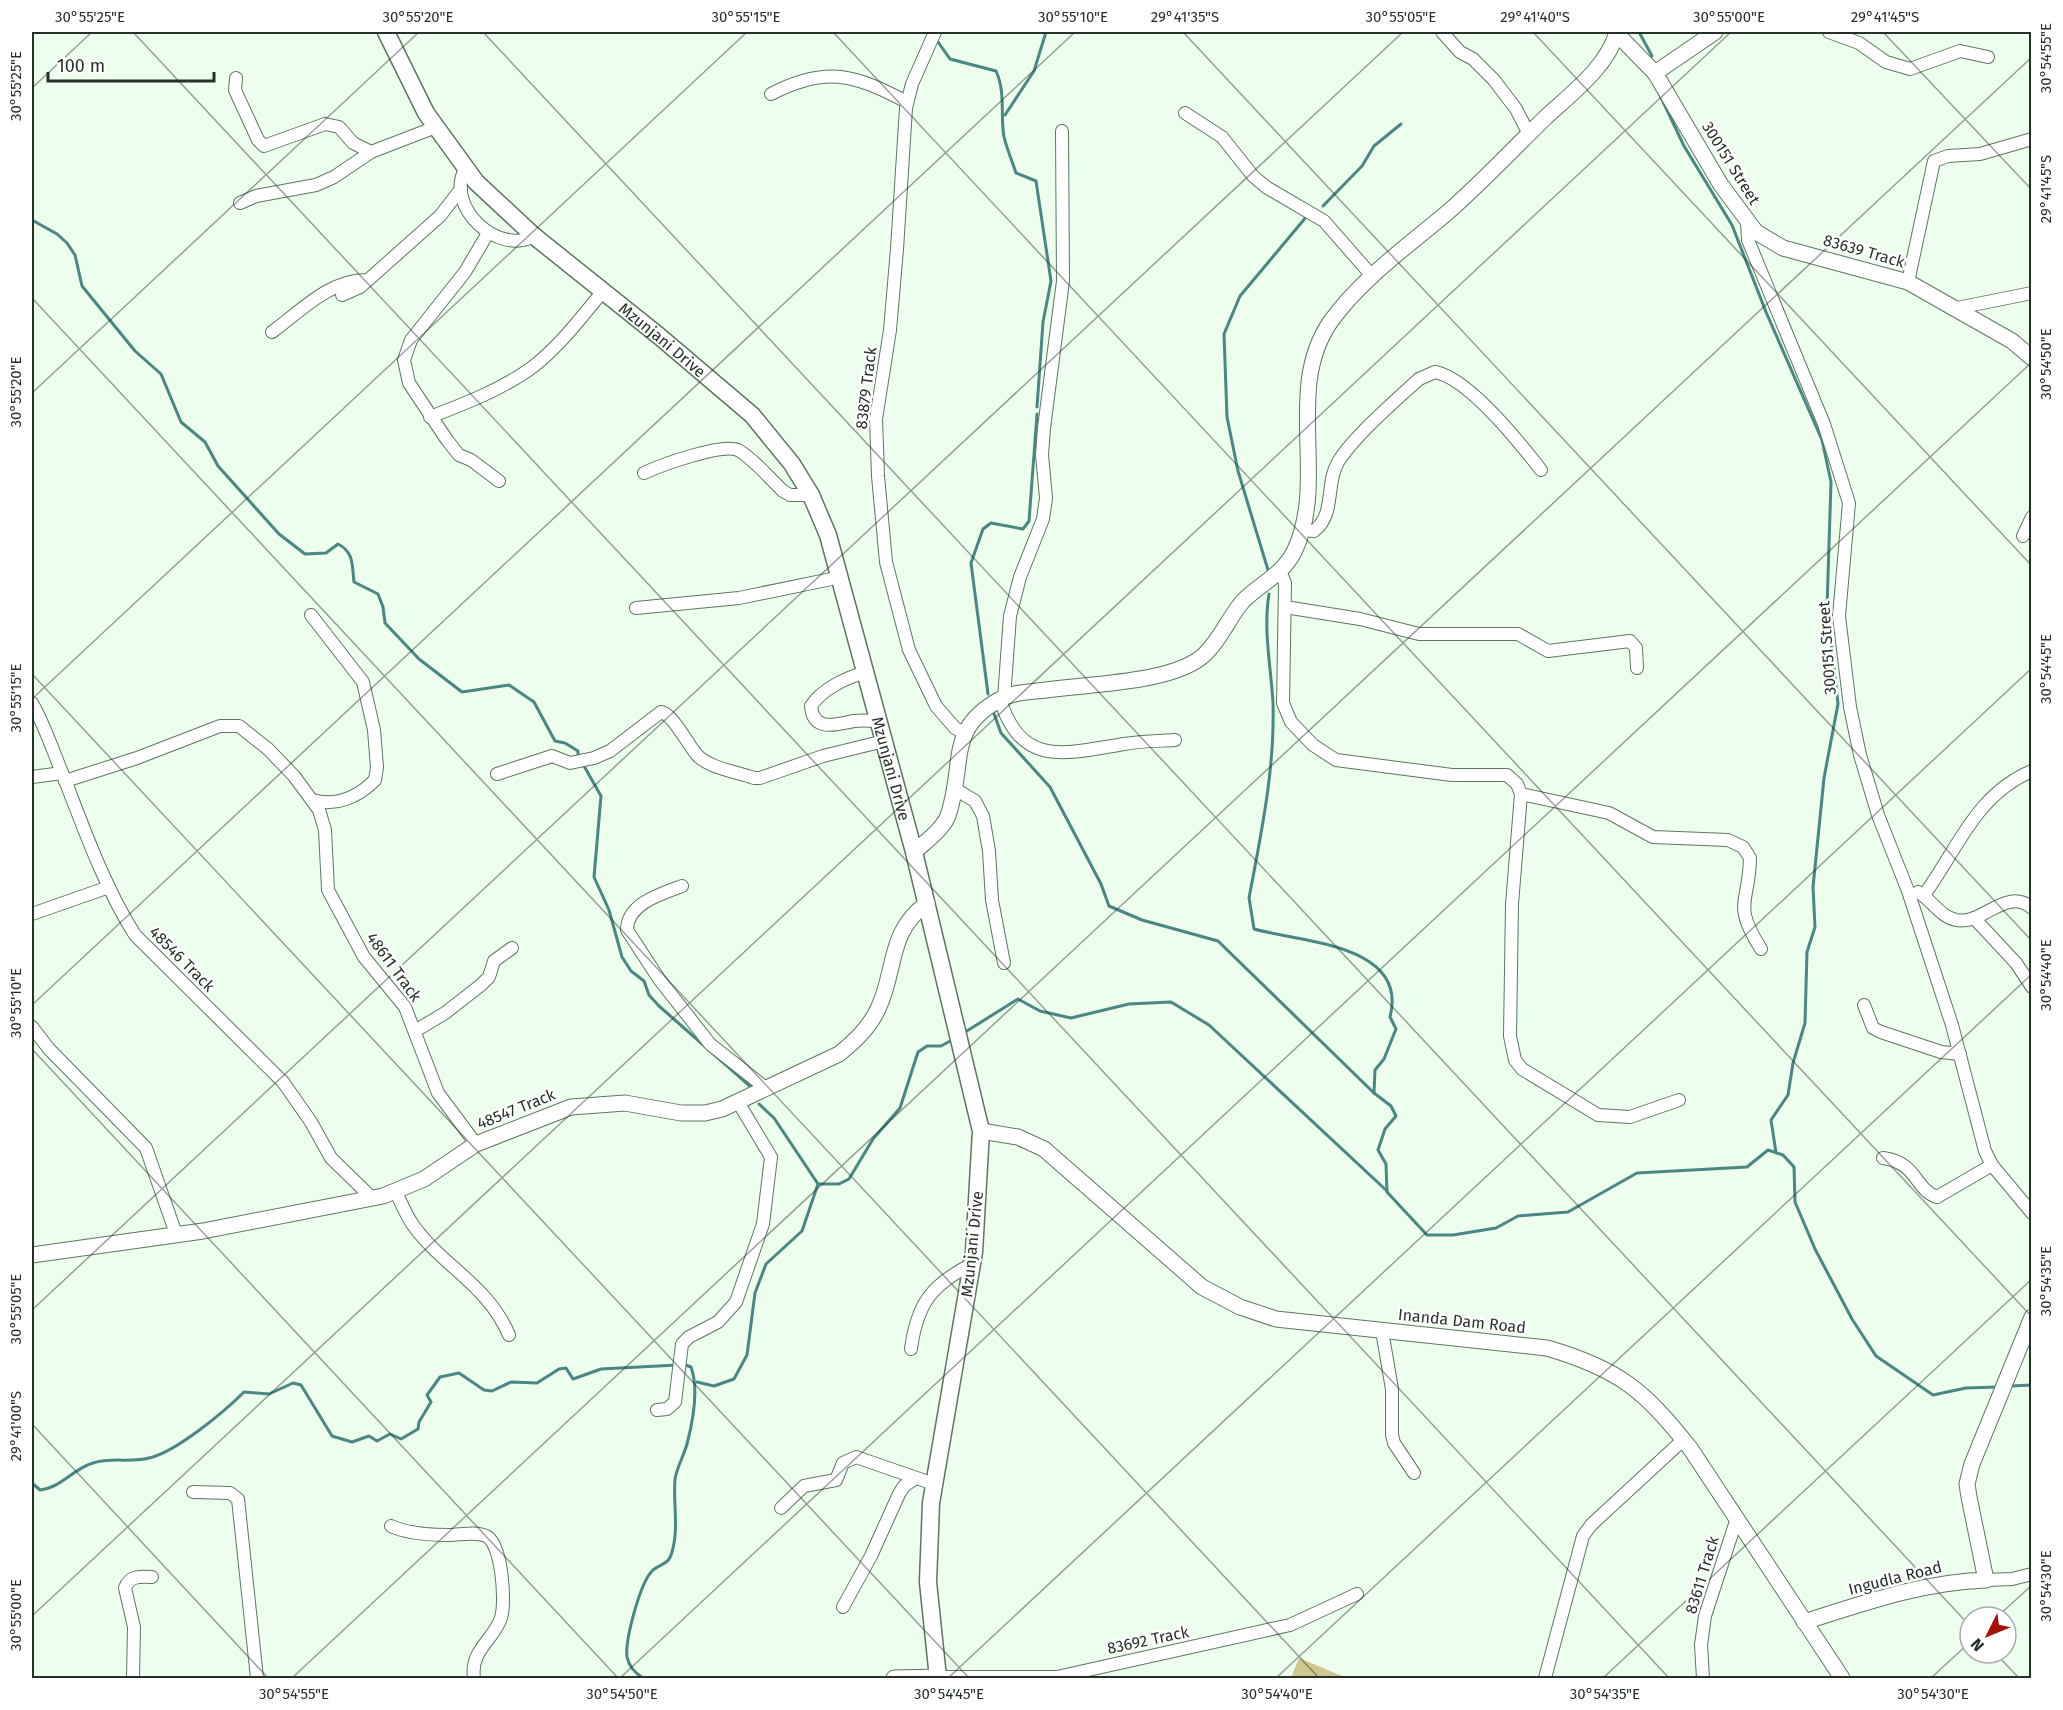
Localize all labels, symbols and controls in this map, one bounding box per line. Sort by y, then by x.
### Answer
text: 30°55'25"E [55,8,125,26]
text: 30°55'20"E [382,8,454,26]
text: 30°55'15"E [711,8,781,26]
text: 30°55'10"E [1038,8,1108,26]
text: 29°41'35"S [1151,8,1219,26]
text: 30°55'05"E [1366,8,1436,26]
text: 29°41'40"S [1500,8,1570,26]
text: 30°55'00"E [1693,8,1765,26]
text: 29°41'45"S [1851,8,1919,26]
text: 30°54'55"E [2037,23,2055,93]
scale bar [48,45,214,83]
text: 30°55'25"E [7,51,25,121]
text: 100 m [57,55,105,77]
street label: 300151 Street [1698,118,1764,208]
text: 29°41'45"S [2037,155,2055,223]
street label: 83639 Track [1821,230,1908,272]
street label: Mzunjani Drive [615,298,710,381]
text: 30°54'50"E [2037,328,2055,400]
street label: 83879 Track [852,345,881,430]
text: 30°55'20"E [7,356,25,428]
street label: 300151 Street [1814,600,1840,696]
text: 30°54'45"E [2037,634,2055,704]
text: 30°55'15"E [7,663,25,733]
street label: Mzunjani Drive [868,714,915,823]
street label: 48546 Track [145,922,219,996]
street label: 48611 Track [363,929,426,1006]
text: 30°54'40"E [2037,939,2055,1011]
text: 30°55'10"E [7,968,25,1038]
street label: 48547 Track [474,1084,559,1133]
street label: Mzunjani Drive [957,1190,987,1298]
text: 30°54'35"E [2037,1246,2055,1316]
text: 30°55'05"E [7,1274,25,1344]
street label: Inanda Dam Road [1397,1305,1527,1337]
text: 29°41'00"S [7,1391,25,1461]
street label: 83611 Track [1681,1533,1723,1616]
text: 30°54'30"E [2037,1550,2055,1622]
street label: Ingudla Road [1846,1557,1944,1599]
text: 30°55'00"E [7,1579,25,1651]
north arrow [1958,1605,2018,1665]
street label: 83692 Track [1105,1622,1191,1658]
text: N [1967,1635,1988,1655]
text: 30°54'55"E [259,1685,329,1703]
text: 30°54'50"E [586,1685,658,1703]
text: 30°54'45"E [914,1685,984,1703]
text: 30°54'40"E [1241,1685,1313,1703]
text: 30°54'35"E [1570,1685,1640,1703]
text: 30°54'30"E [1897,1685,1969,1703]

